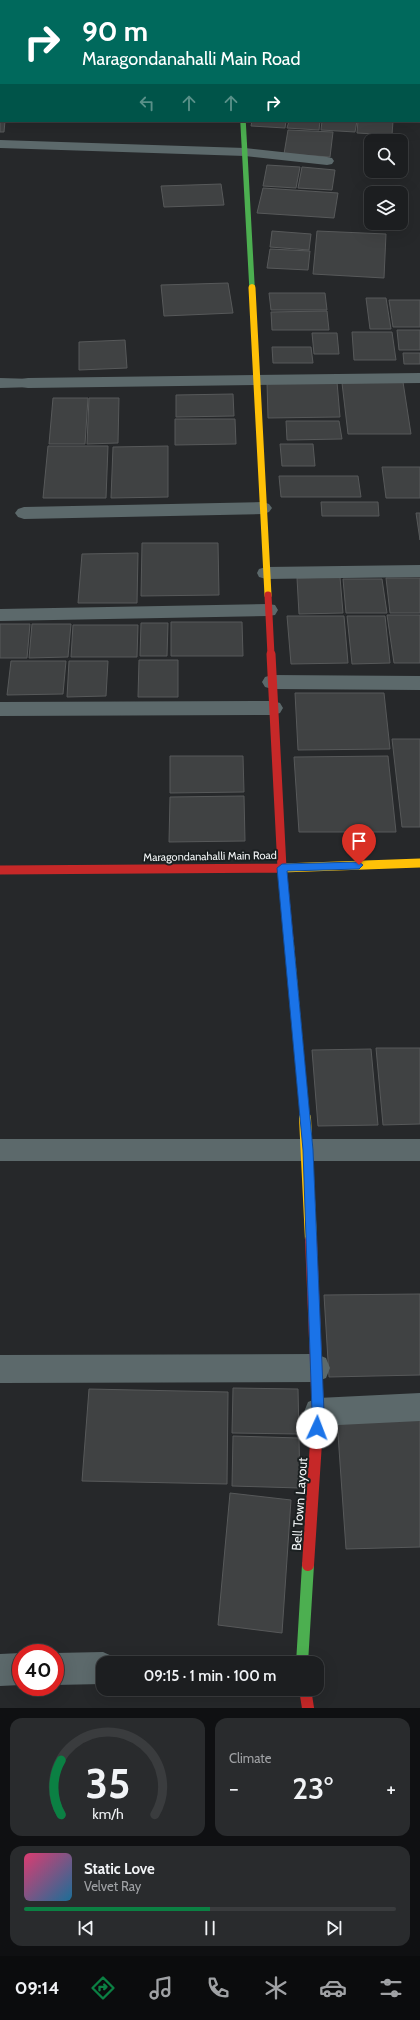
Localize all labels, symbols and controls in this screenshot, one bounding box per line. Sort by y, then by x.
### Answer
text: 90 m [82,14,148,48]
icon: right [16,16,68,68]
text: Maragondanahalli Main Road [82,48,301,70]
icon: left [136,92,158,114]
icon: ahead [178,92,200,114]
icon: ahead [220,92,242,114]
icon: right [262,92,284,114]
map controls [364,134,408,230]
button: search [364,134,408,178]
button: layers [364,186,408,230]
pin [342,824,376,865]
icon: arrive [348,830,370,852]
street label: Maragondanahalli Main Road [143,848,277,864]
position arrow [296,1407,338,1449]
street label: Bell Town Layout [288,1456,310,1551]
speed limit sign: 40 [12,1644,64,1696]
text: 09:15 · 1 min · 100 m [144,1667,276,1685]
text: Climate [229,1750,271,1766]
text: 35 [85,1758,130,1808]
text: 23° [292,1770,333,1807]
text: − [229,1775,239,1802]
text: + [386,1775,396,1802]
text: km/h [92,1805,123,1823]
text: Static Love [84,1860,155,1878]
text: Velvet Ray [84,1878,141,1894]
icon: previous [75,1917,97,1939]
icon: pause [199,1917,221,1939]
icon: next [323,1917,345,1939]
icon: directions [89,1974,117,2002]
icon: music [147,1974,175,2002]
icon: phone [204,1974,232,2002]
icon: climate [262,1974,290,2002]
icon: car [319,1974,347,2002]
icon: filters [377,1974,405,2002]
text: 09:14 [15,1977,59,1999]

